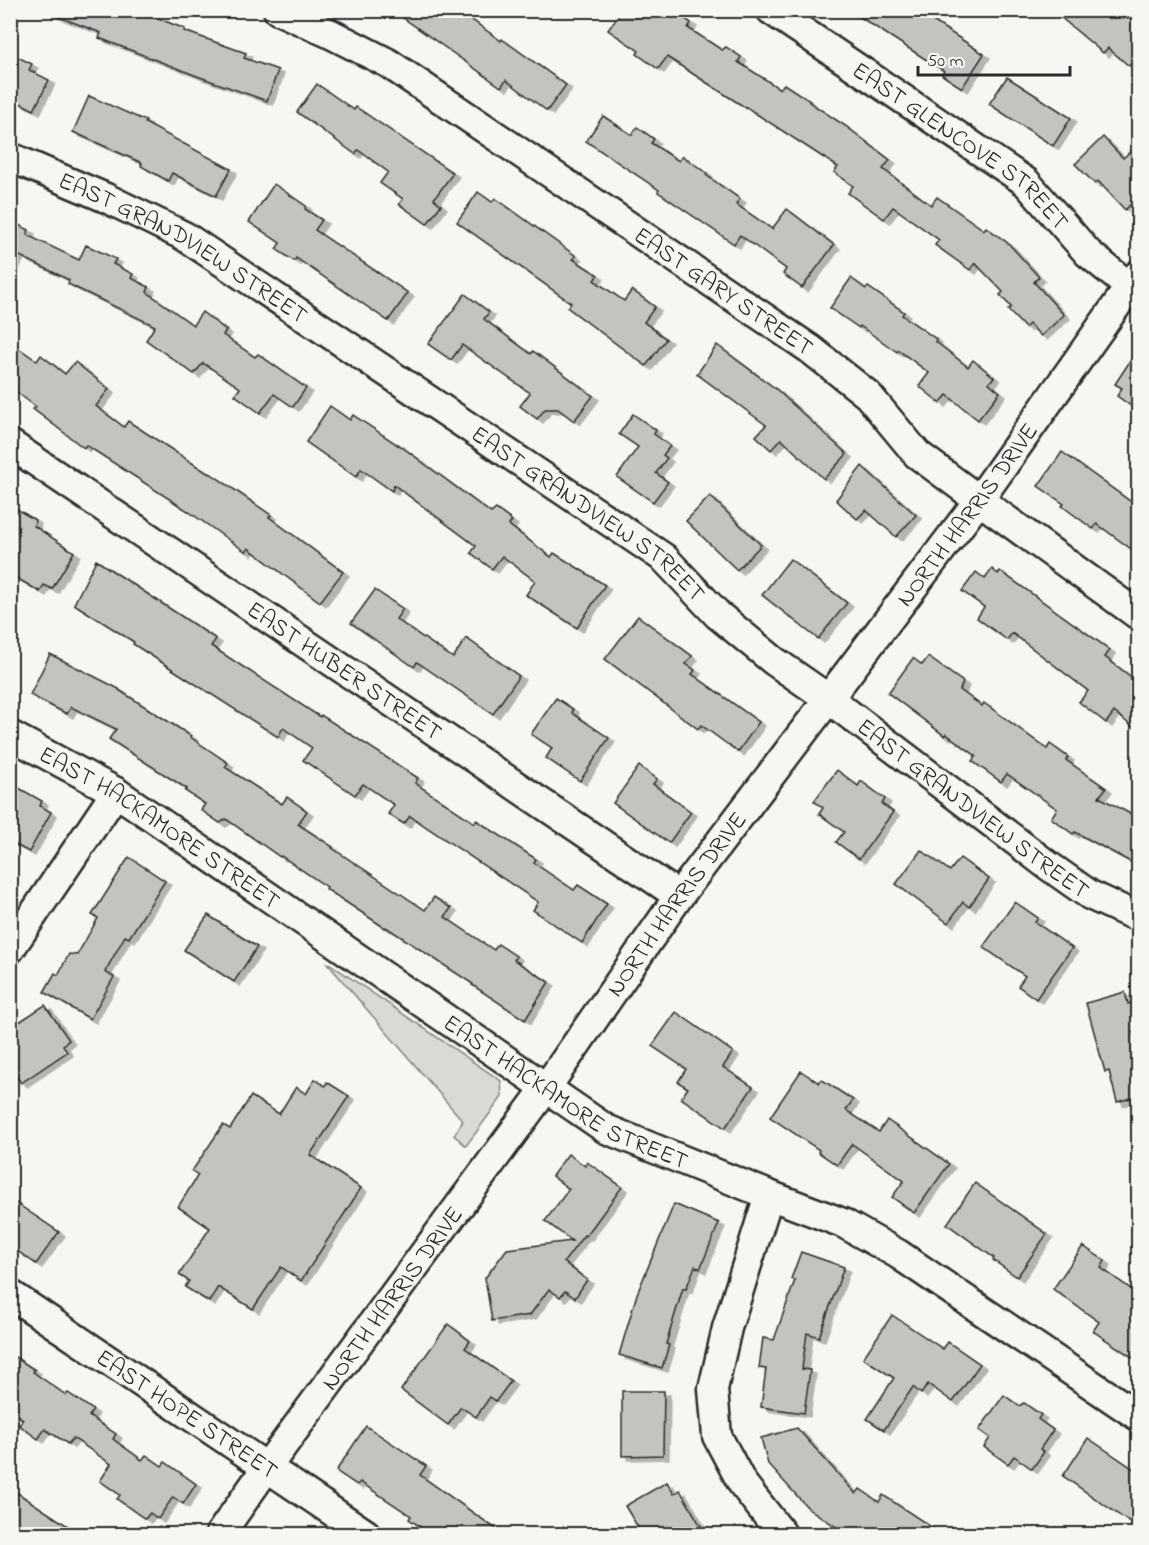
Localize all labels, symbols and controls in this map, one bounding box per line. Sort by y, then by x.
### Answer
scale bar [918,39,1070,77]
text: 50 m [927,49,964,75]
street label: EAST GLENCOVE STREET [844,54,1076,240]
street label: EAST GRANDVIEW STREET [52,165,314,334]
street label: EAST GARY STREET [626,219,820,366]
street label: NORTH HARRIS DRIVE [889,417,1048,615]
street label: EAST GRANDVIEW STREET [463,418,712,611]
street label: EAST HUBER STREET [239,594,448,751]
street label: EAST GRANDVIEW STREET [848,711,1096,909]
street label: EAST HACKAMORE STREET [32,739,286,920]
street label: NORTH HARRIS DRIVE [599,805,757,1005]
street label: EAST HACKAMORE STREET [435,1007,693,1180]
street label: NORTH HARRIS DRIVE [314,1200,473,1399]
street label: EAST HOPE STREET [88,1342,284,1490]

